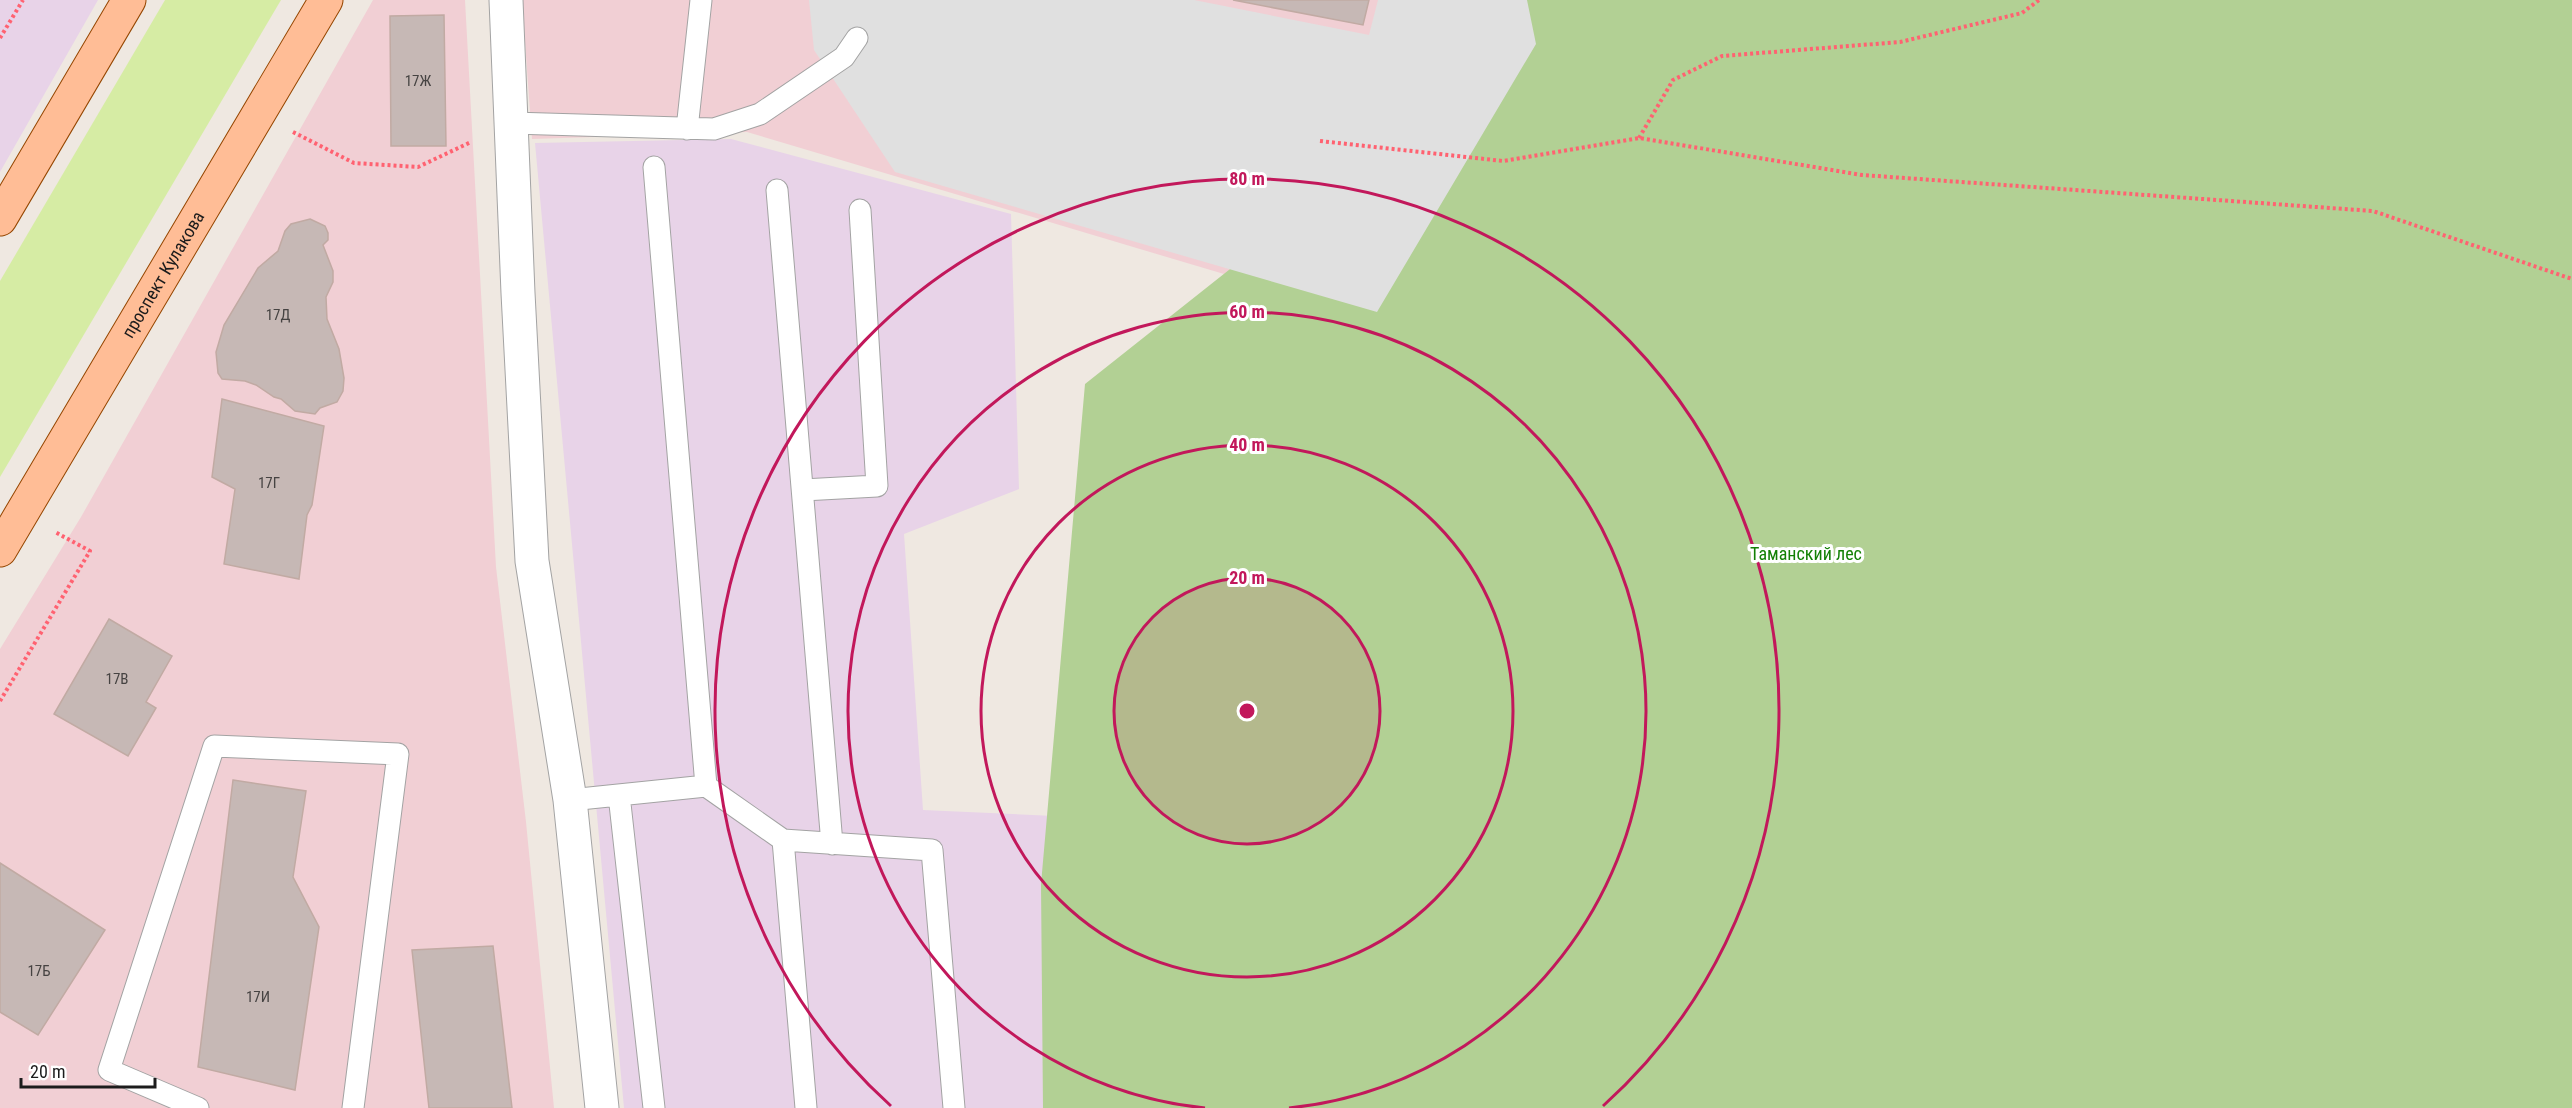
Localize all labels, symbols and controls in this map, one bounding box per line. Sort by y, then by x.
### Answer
house number: 17Ж [405,72,431,90]
text: 80 m [1229,168,1265,189]
street label: проспект Кулакова [117,207,208,342]
text: 60 m [1229,301,1265,322]
house number: 17Д [266,306,290,324]
text: 40 m [1229,434,1265,455]
house number: 17Г [258,474,280,492]
park label: Таманский лес [1750,543,1862,564]
text: 20 m [1229,567,1265,588]
house number: 17В [106,670,129,688]
centre of rings [1237,701,1257,721]
house number: 17Б [27,962,51,980]
house number: 17И [246,988,270,1006]
scale bar [21,1051,154,1089]
text: 20 m [30,1061,65,1082]

